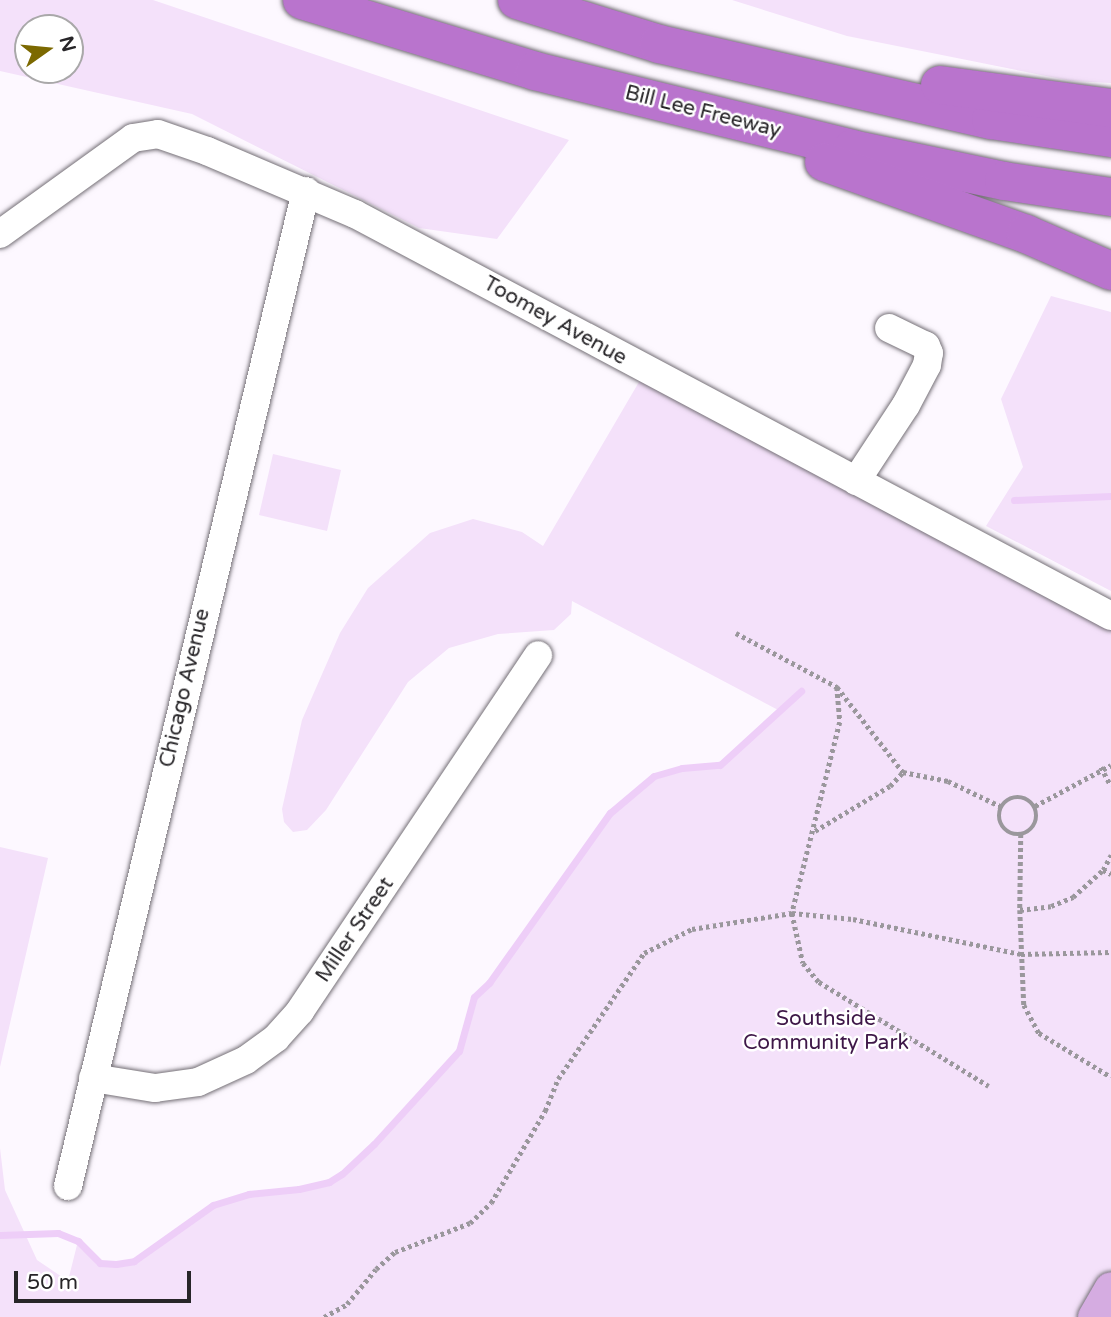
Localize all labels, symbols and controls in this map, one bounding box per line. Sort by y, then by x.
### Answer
north arrow [14,14,84,84]
text: N [55,34,80,54]
street label: Bill Lee Freeway [622,80,784,144]
street label: Toomey Avenue [479,271,631,371]
street label: Chicago Avenue [154,606,216,770]
street label: Miller Street [311,873,399,987]
park label: Southside Community Park [743,1006,909,1056]
scale bar [18,1258,194,1302]
text: 50 m [27,1270,78,1295]

